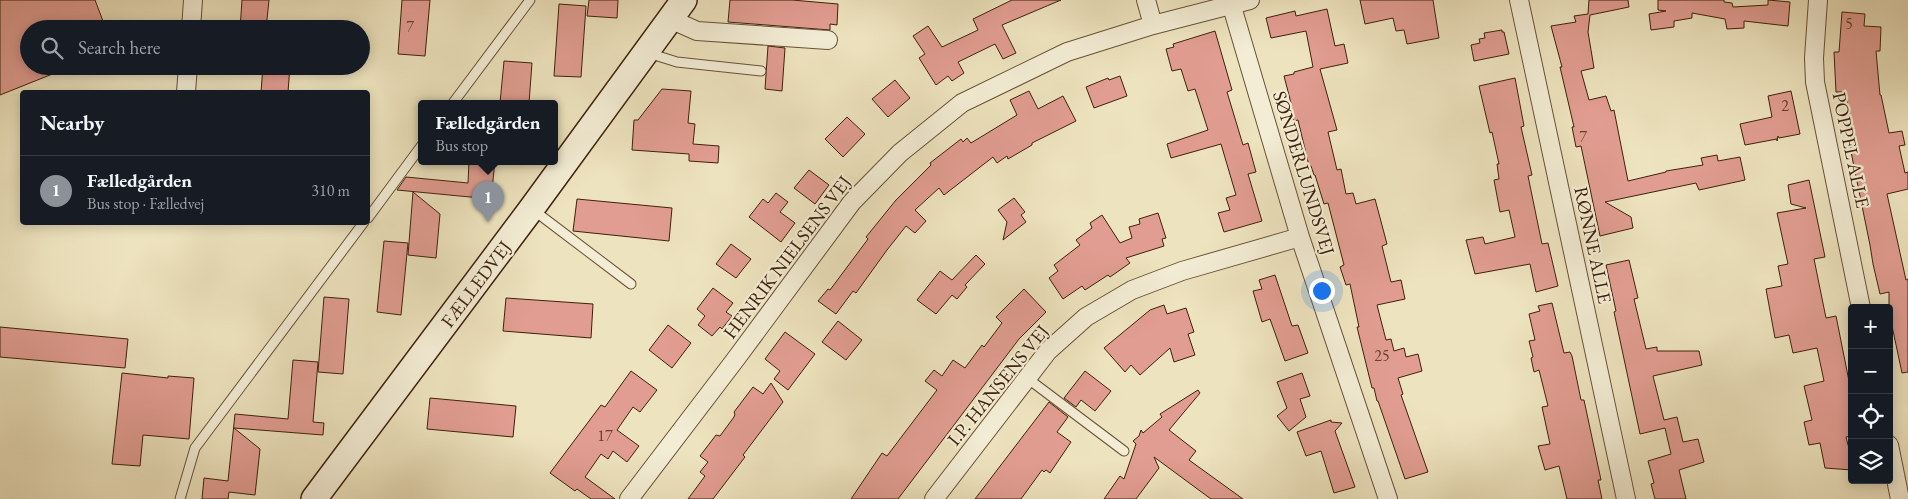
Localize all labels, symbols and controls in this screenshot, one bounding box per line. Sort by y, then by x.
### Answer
house number: 5 [1845,13,1853,34]
house number: 7 [406,16,414,37]
search box [20,20,370,75]
icon: search [38,34,66,62]
text: Search here [78,35,160,60]
street label: SØNDERLUNDSVEJ [1267,88,1341,258]
street label: POPPEL ALLE [1827,90,1876,210]
house number: 2 [1781,95,1789,116]
popup [418,100,558,165]
text: Nearby [40,109,104,136]
text: Fælledgården [435,110,541,135]
house number: 7 [1579,126,1587,147]
text: Bus stop [435,135,488,156]
text: Fælledgården [87,168,192,193]
street label: HENRIK NIELSENS VEJ [717,170,857,344]
text: 1 [52,180,60,201]
text: 310 m [311,180,350,201]
pin: 1 [472,181,504,222]
street label: RØNNE ALLE [1568,184,1618,306]
text: Bus stop · Fælledvej [87,193,204,214]
street label: FÆLLEDVEJ [435,235,517,333]
your location [1309,278,1335,304]
map controls [1848,304,1893,484]
button: + [1848,304,1893,349]
street label: I.P. HANSENS VEJ [941,319,1055,451]
house number: 25 [1374,345,1390,366]
button: − [1848,349,1893,394]
button: locate [1848,394,1893,439]
house number: 17 [597,425,613,446]
button: layers [1848,439,1893,484]

